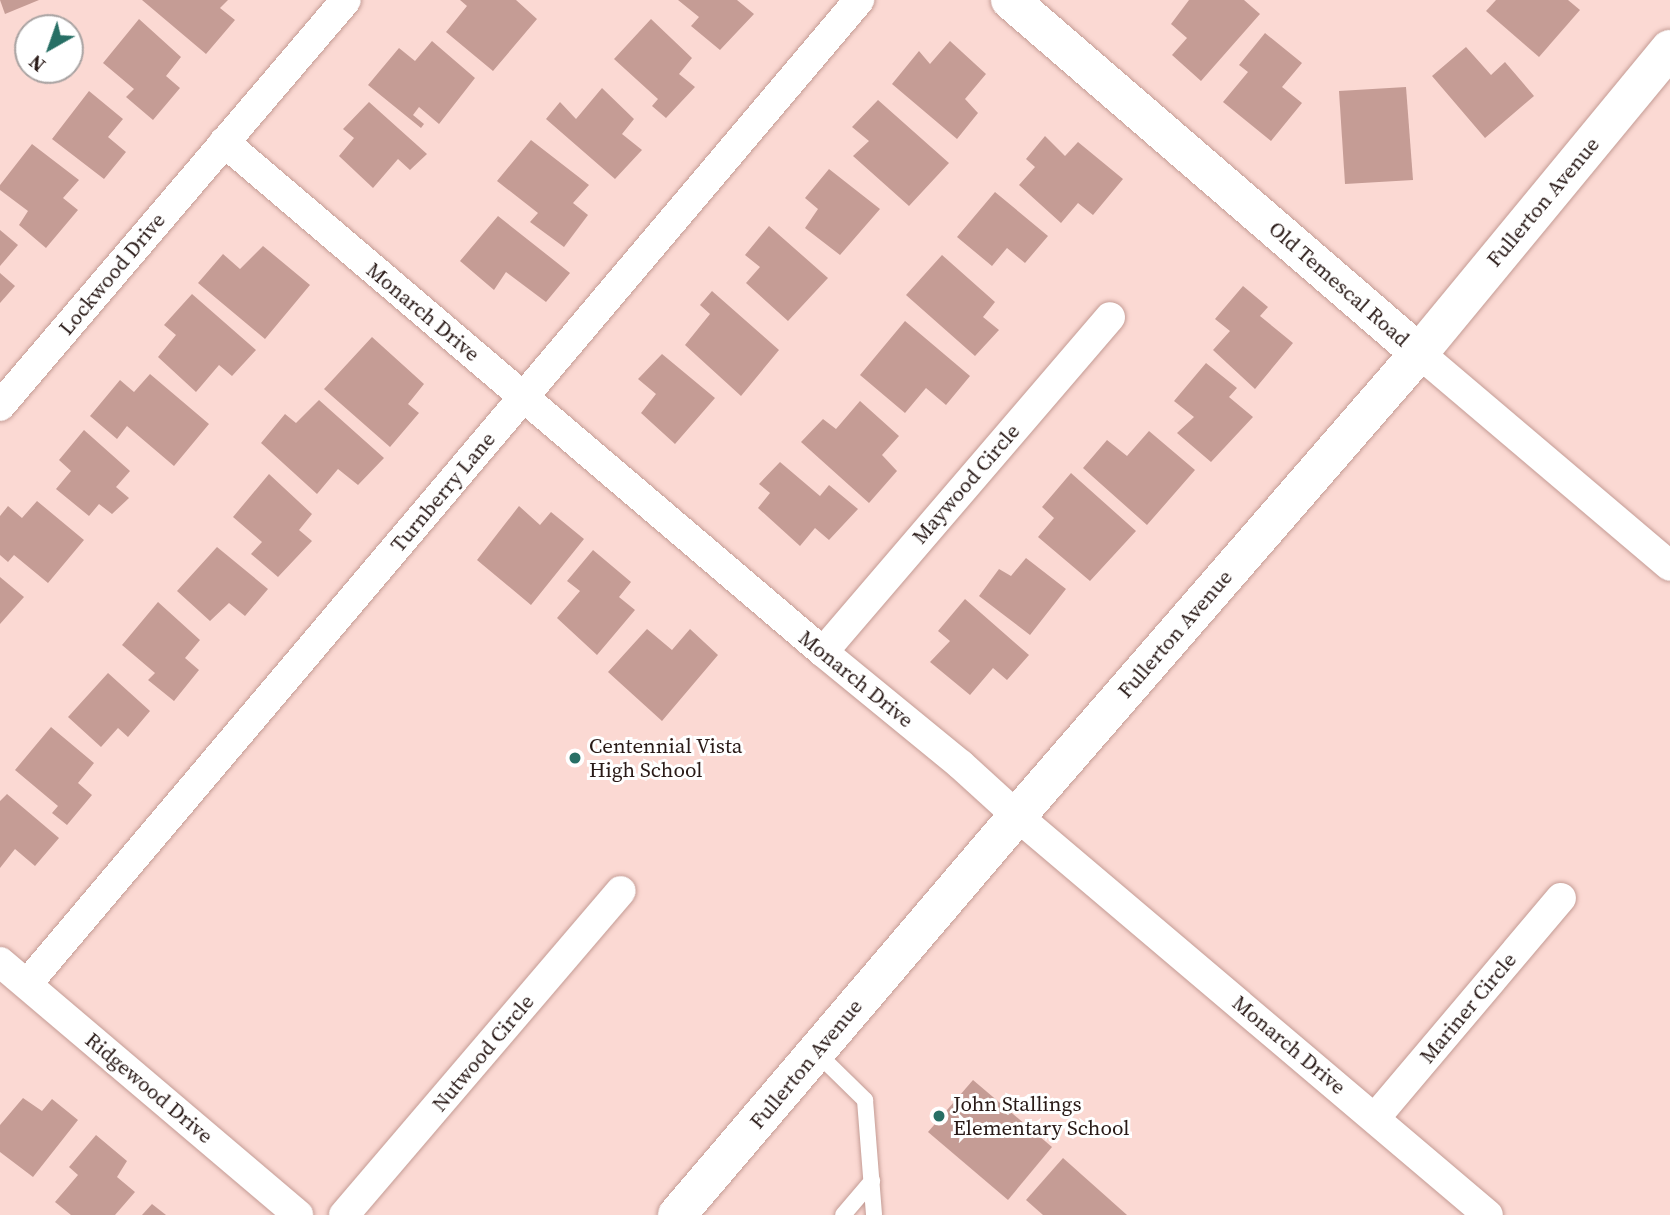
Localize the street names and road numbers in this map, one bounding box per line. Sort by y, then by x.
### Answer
street label: Fullerton Avenue [1481,132,1605,272]
street label: Lockwood Drive [54,208,170,340]
street label: Old Temescal Road [1263,216,1415,352]
street label: Monarch Drive [361,257,485,367]
street label: Maywood Circle [907,419,1025,549]
street label: Turnberry Lane [385,427,501,557]
street label: Fullerton Avenue [1113,565,1237,703]
street label: Monarch Drive [794,625,918,733]
street label: Mariner Circle [1414,948,1522,1068]
street label: Nutwood Circle [427,989,539,1117]
street label: Monarch Drive [1227,990,1351,1100]
street label: Fullerton Avenue [744,994,868,1134]
street label: Ridgewood Drive [80,1027,218,1149]

